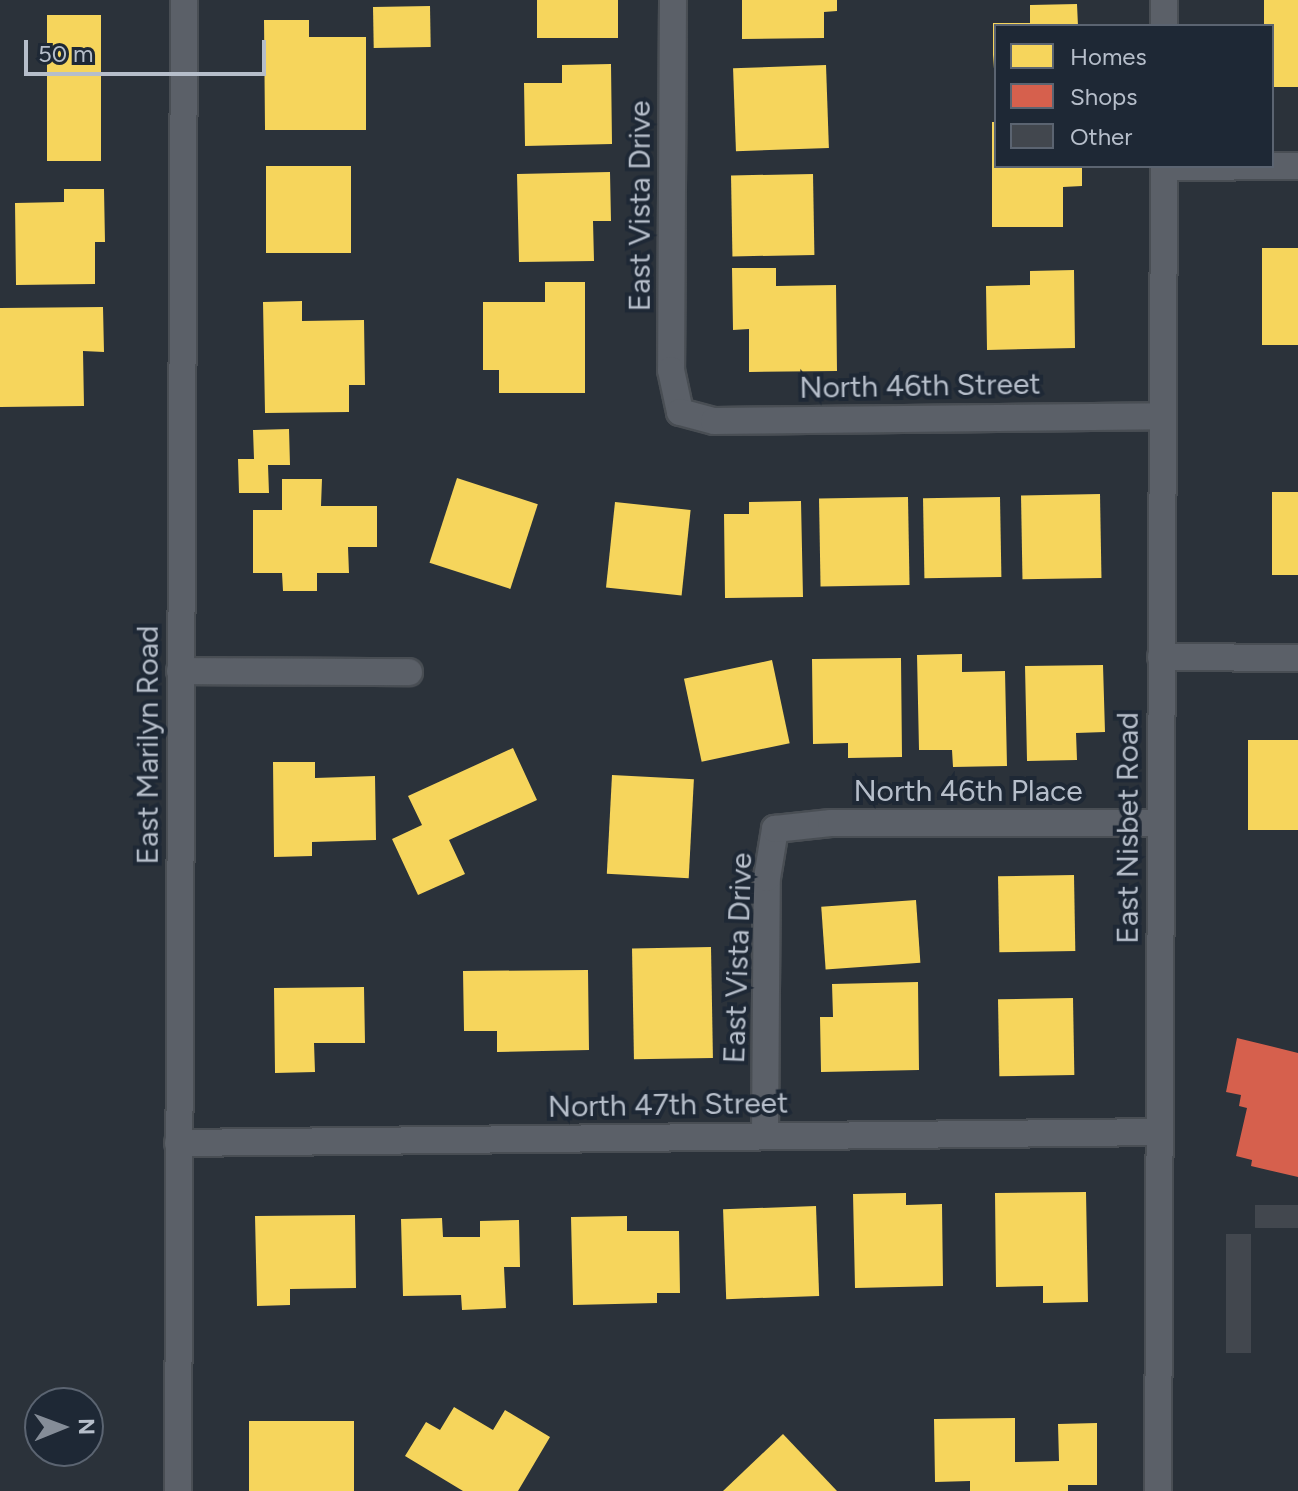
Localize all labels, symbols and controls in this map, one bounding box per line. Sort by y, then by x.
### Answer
scale bar [28,24,270,74]
legend [994,24,1274,168]
text: 50 m [38,39,94,68]
text: Homes [1070,42,1147,71]
text: Shops [1070,82,1137,111]
street label: East Vista Drive [622,101,658,311]
text: Other [1070,122,1132,151]
street label: North 46th Street [799,366,1041,406]
street label: East Marilyn Road [130,625,166,865]
street label: East Nisbet Road [1110,712,1146,944]
street label: North 46th Place [853,773,1083,809]
street label: East Vista Drive [716,852,760,1064]
street label: North 47th Street [547,1085,789,1125]
north arrow [24,1387,104,1467]
text: N [73,1418,100,1435]

